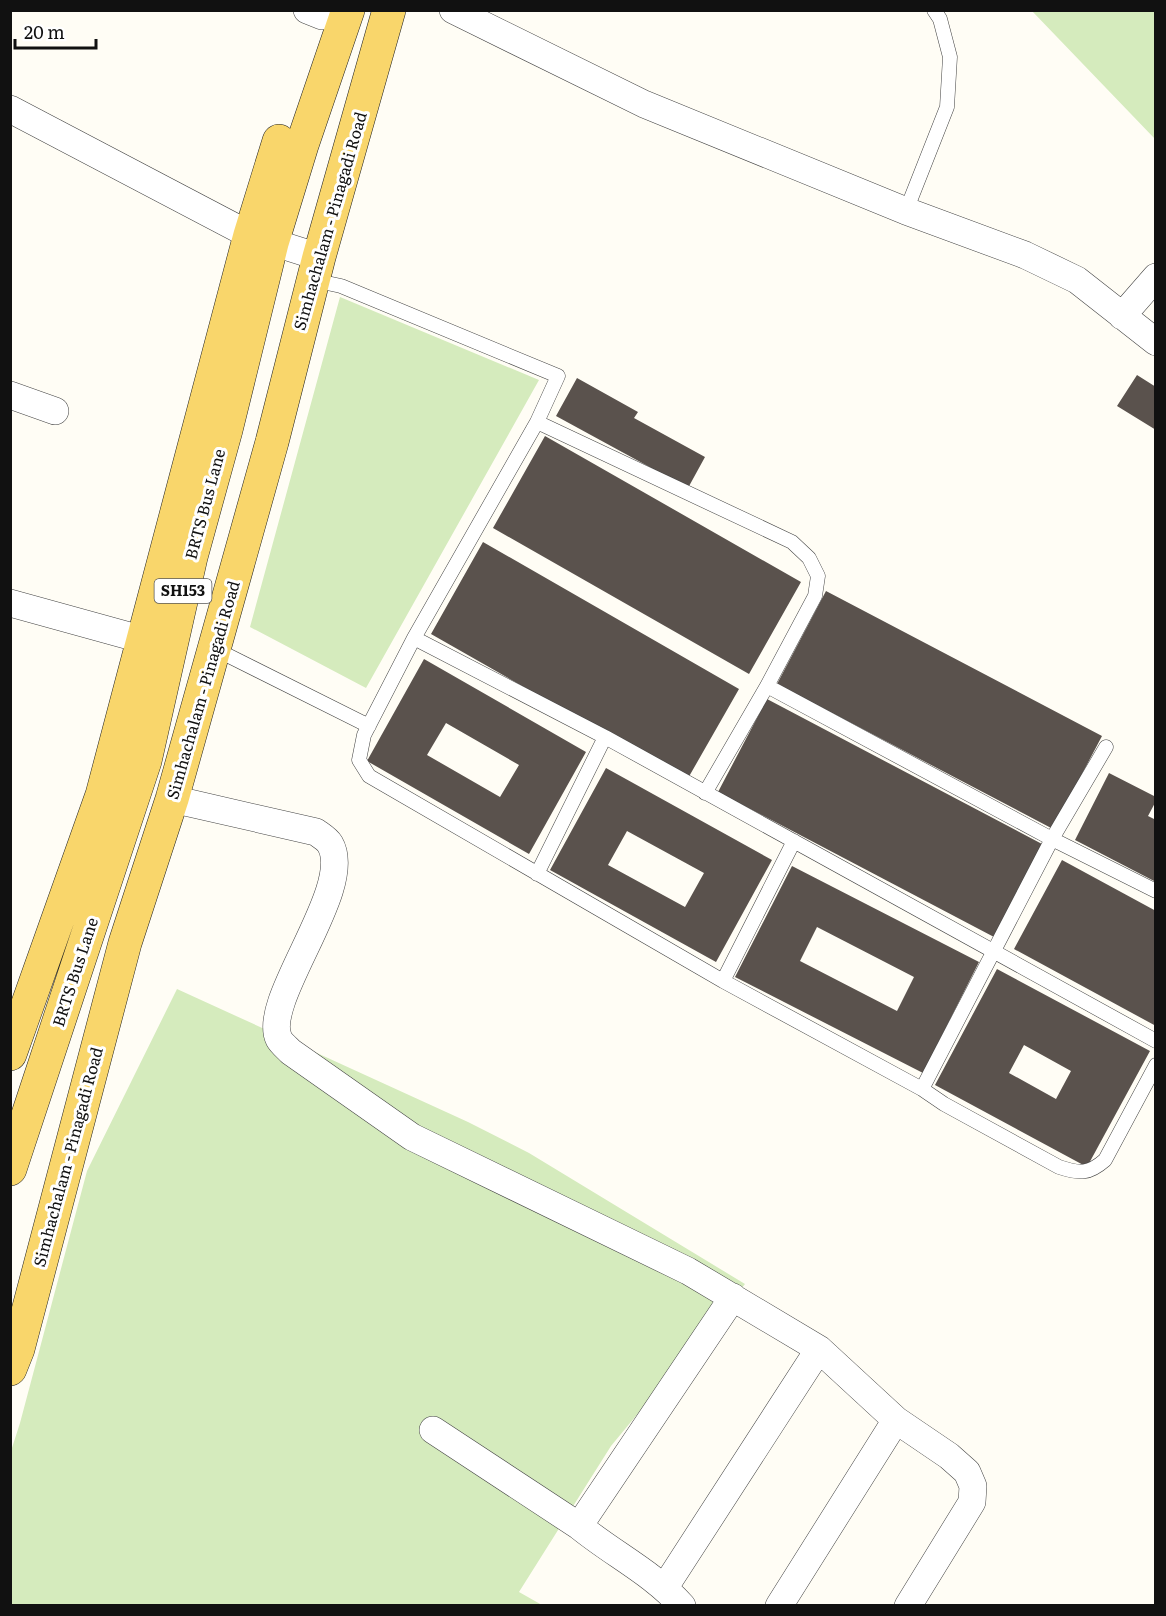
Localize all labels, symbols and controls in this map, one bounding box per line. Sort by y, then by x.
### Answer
scale bar [15,12,96,50]
text: 20 m [24,18,65,45]
street label: Simhachalam - Pinagadi Road [286,108,372,333]
street label: BRTS Bus Lane [178,446,230,562]
street label: Simhachalam - Pinagadi Road [159,577,245,802]
road number: SH153 [154,579,212,603]
street label: BRTS Bus Lane [45,914,103,1029]
street label: Simhachalam - Pinagadi Road [26,1044,108,1269]

